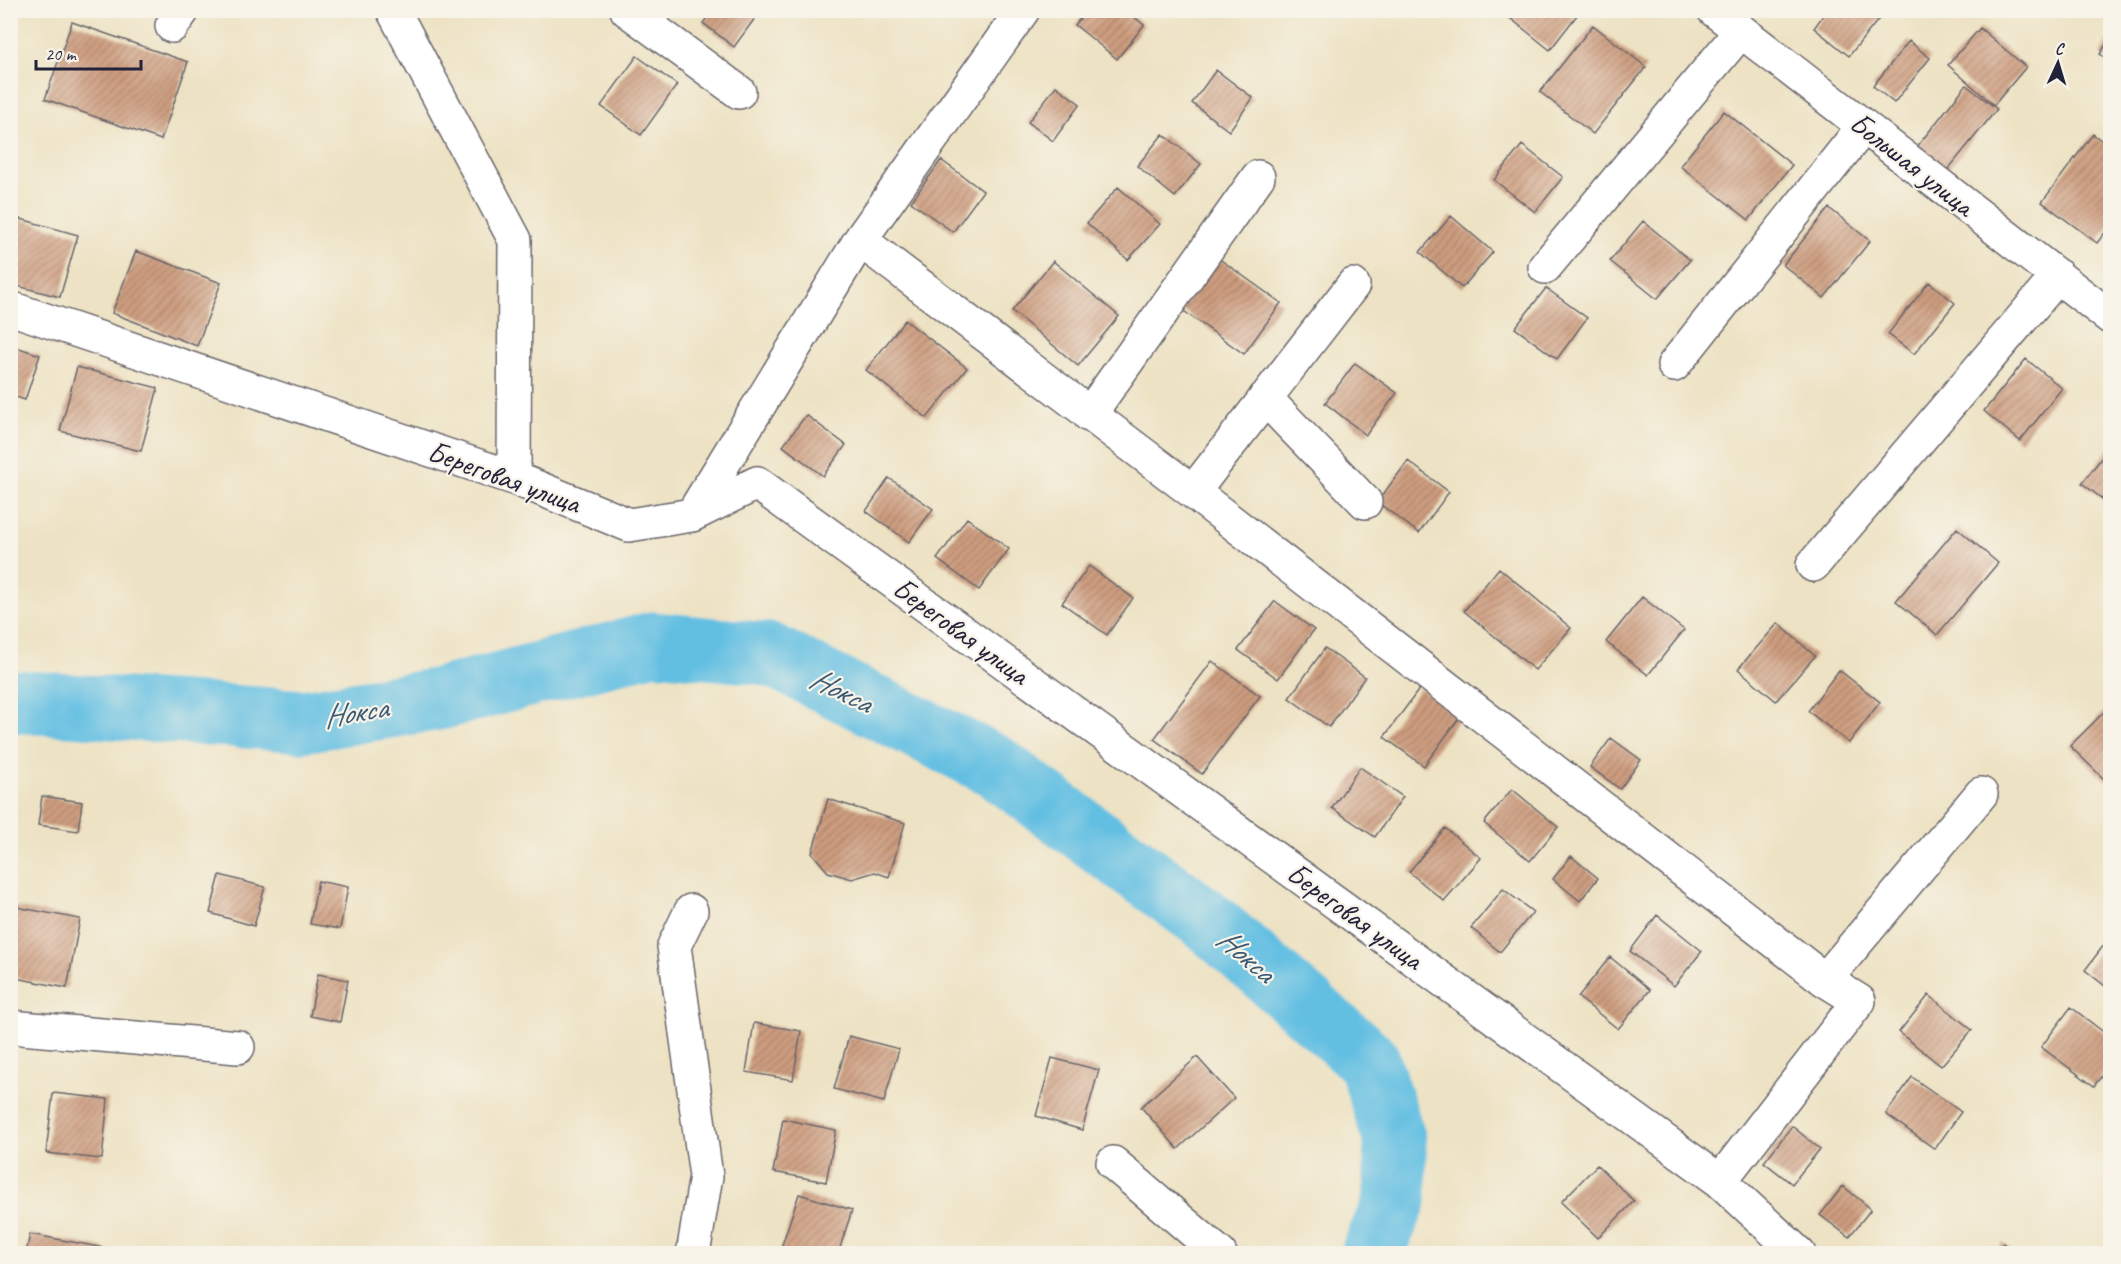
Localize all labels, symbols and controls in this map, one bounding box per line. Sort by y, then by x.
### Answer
scale bar [36,33,141,71]
north arrow [2028,33,2088,93]
text: С [2054,39,2066,59]
text: 20 m [45,43,78,65]
street label: Большая улица [1842,104,1984,226]
street label: Береговая улица [423,432,587,523]
street label: Береговая улица [885,569,1038,694]
water label: Нокса [803,657,882,724]
water label: Нокса [320,686,393,737]
street label: Береговая улица [1279,854,1432,979]
water label: Нокса [1208,918,1286,994]

